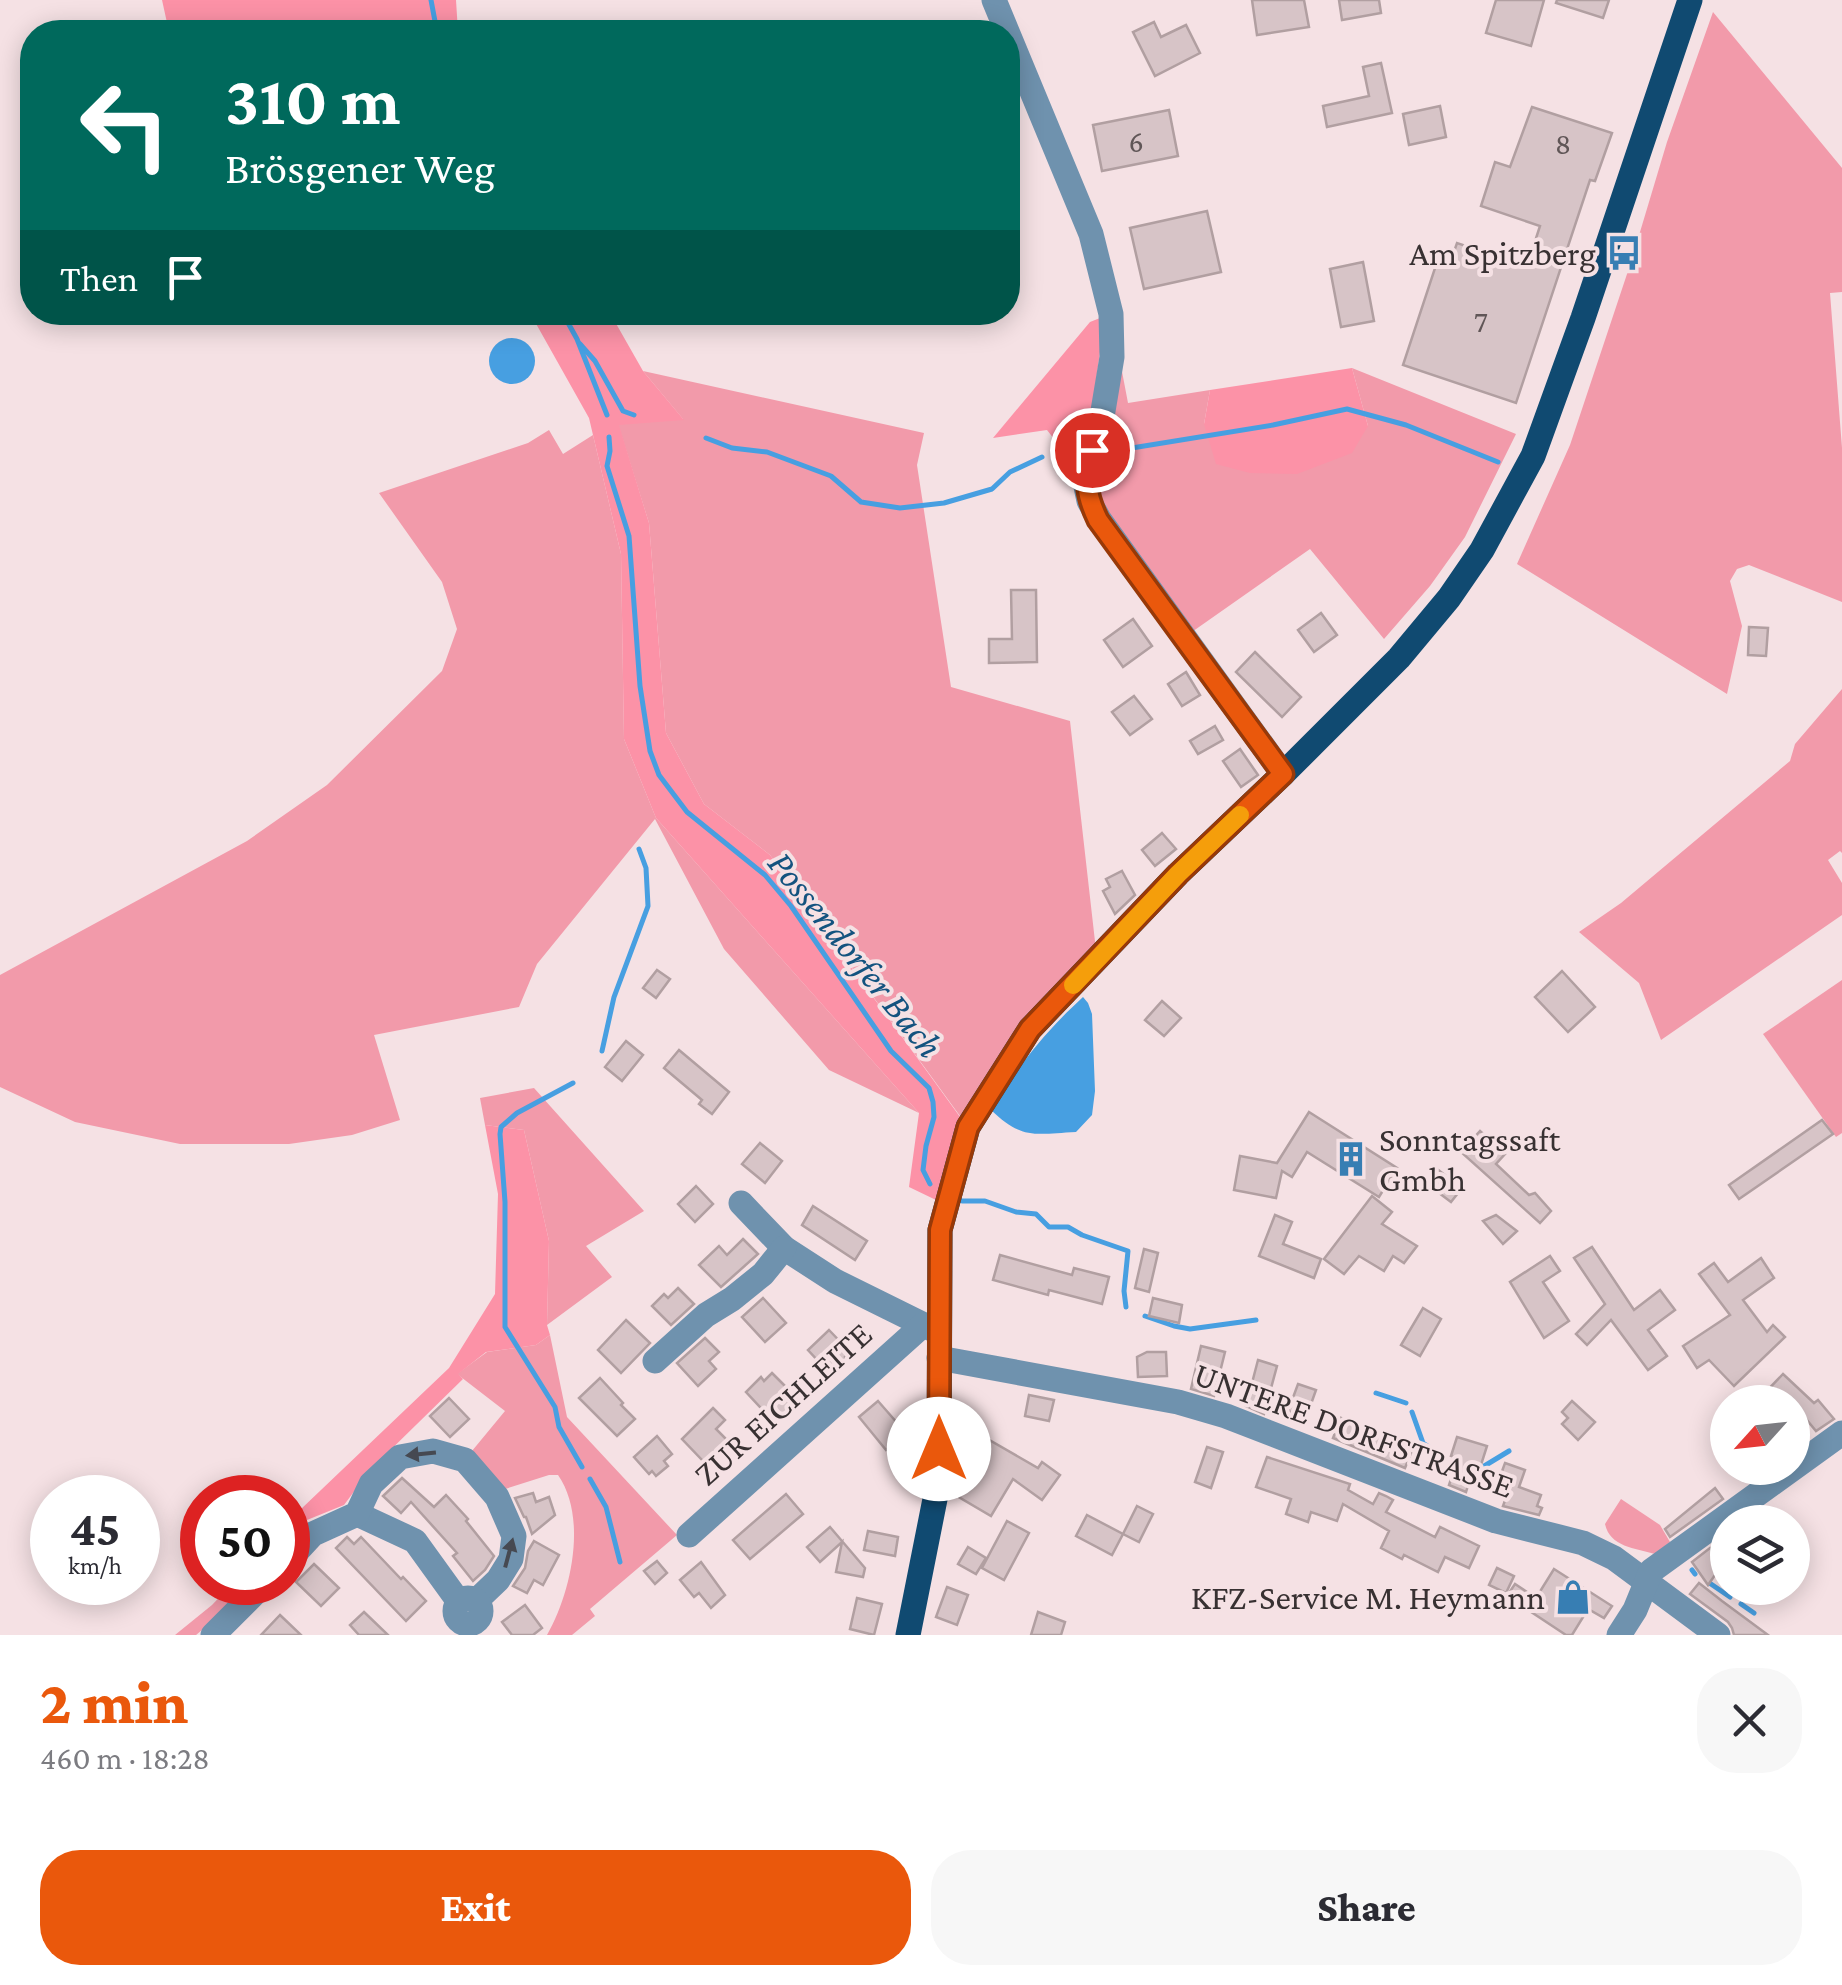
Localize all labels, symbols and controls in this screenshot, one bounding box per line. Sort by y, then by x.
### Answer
icon: left [60,60,190,190]
text: 310 m [225,61,401,139]
house number: 6 [1128,125,1144,158]
house number: 8 [1555,127,1571,160]
text: Brösgener Weg [225,143,495,193]
place label: Am Spitzberg [1409,234,1596,273]
bus stop icon: Am Spitzberg [1605,234,1643,272]
icon: arrive [158,250,213,305]
text: Then [60,257,138,299]
house number: 7 [1474,305,1488,338]
pin [1050,408,1135,493]
icon: arrive [1065,423,1120,478]
water label: Possendorfer Bach [760,842,952,1066]
place label: Sonntagssaft Gmbh [1379,1120,1561,1199]
building icon: Sonntagssaft Gmbh [1332,1140,1370,1178]
street label: ZUR EICHLEITE [686,1314,880,1494]
street label: UNTERE DORFSTRASSE [1189,1354,1519,1506]
north arrow [1710,1385,1810,1485]
map controls [1710,1385,1810,1605]
position arrow [887,1397,991,1501]
one-way arrow [404,1447,436,1463]
speed limit sign: 50 [180,1475,310,1605]
text: 45 [69,1500,121,1556]
button: layers [1710,1505,1810,1605]
one-way arrow [502,1537,518,1568]
text: km/h [68,1552,122,1579]
place label: KFZ-Service M. Heymann [1191,1578,1545,1617]
shop icon: KFZ-Service M. Heymann [1554,1578,1592,1616]
button: close [1697,1668,1802,1773]
text: 2 min [40,1669,188,1736]
text: 460 m · 18:28 [40,1740,210,1776]
button: Exit [40,1850,911,1965]
button: Share [931,1850,1802,1965]

